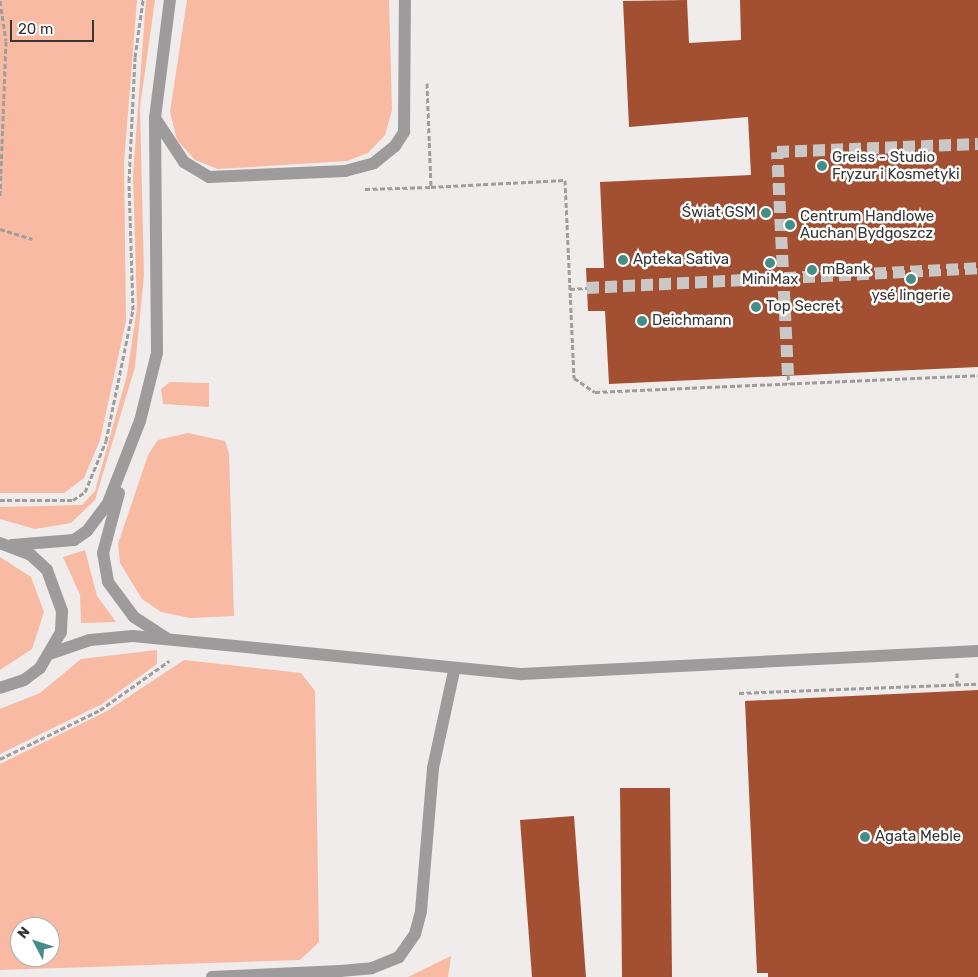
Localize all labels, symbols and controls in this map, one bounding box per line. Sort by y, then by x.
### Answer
scale bar [12,10,96,42]
text: 20 m [18,20,53,38]
place label: Greiss - Studio Fryzur i Kosmetyki [832,148,960,183]
marker: Greiss - Studio Fryzur i Kosmetyki [816,160,828,172]
place label: Świat GSM [682,204,756,222]
marker: Świat GSM [760,207,772,219]
place label: Centrum Handlowe Auchan Bydgoszcz [800,207,934,242]
marker: Centrum Handlowe Auchan Bydgoszcz [784,219,796,231]
place label: Apteka Sativa [633,251,729,269]
marker: Apteka Sativa [617,254,629,266]
marker: MiniMax [764,257,776,269]
place label: mBank [822,261,870,279]
marker: mBank [806,264,818,276]
place label: MiniMax [742,271,798,289]
marker: ysé lingerie [905,273,917,285]
place label: ysé lingerie [871,287,951,305]
place label: Top Secret [766,298,840,316]
marker: Top Secret [750,301,762,313]
place label: Deichmann [652,312,732,330]
marker: Deichmann [636,315,648,327]
place label: Agata Meble [875,828,961,846]
marker: Agata Meble [859,831,871,843]
north arrow [10,917,60,967]
text: N [14,923,34,942]

